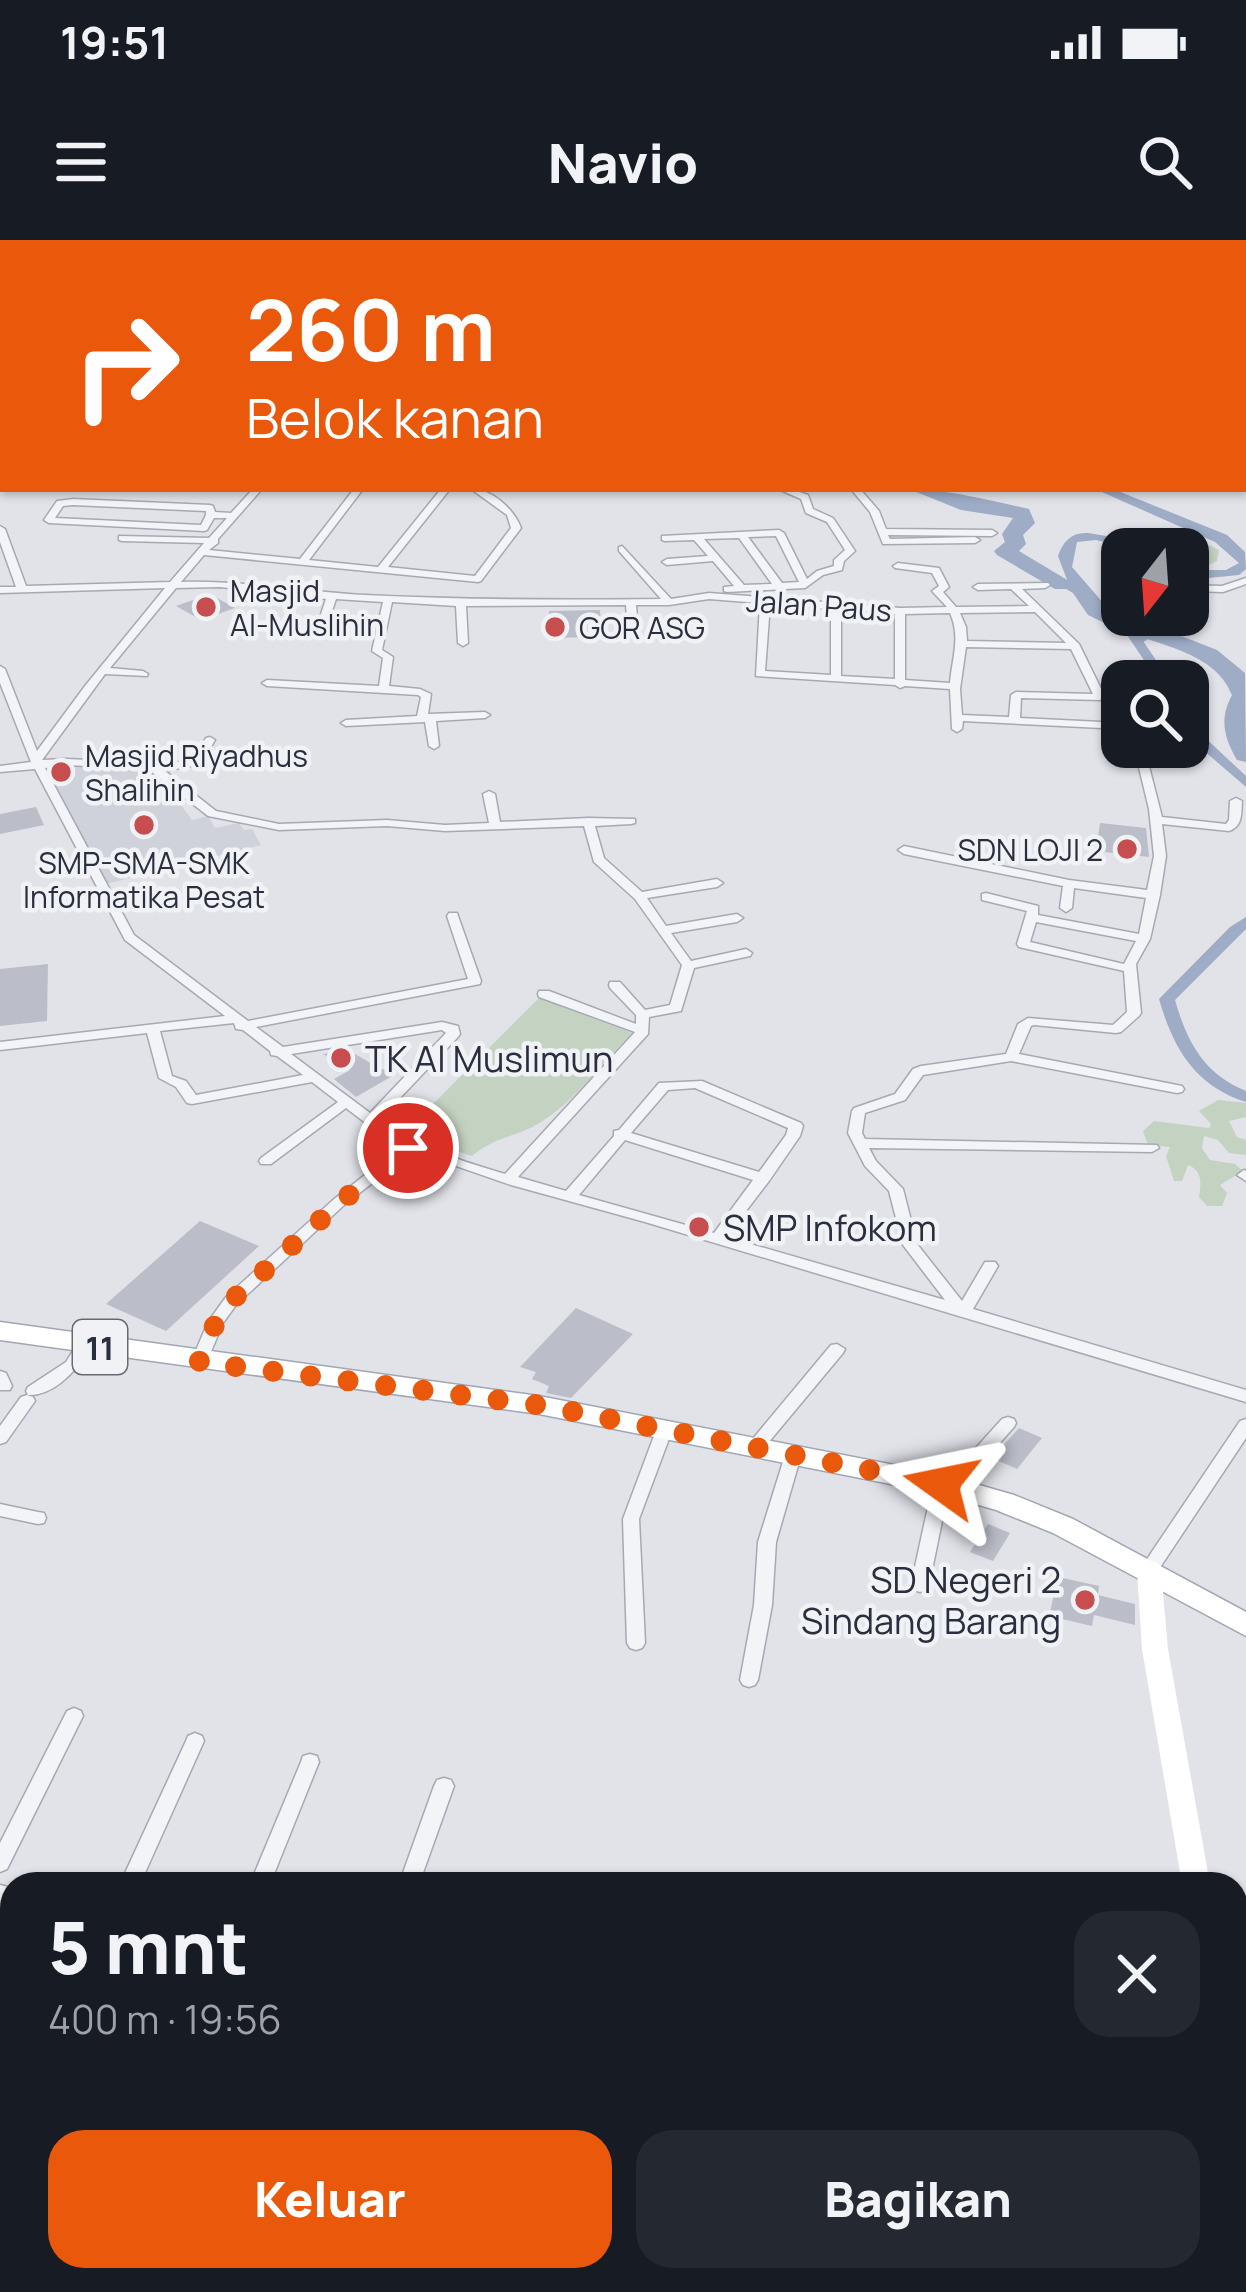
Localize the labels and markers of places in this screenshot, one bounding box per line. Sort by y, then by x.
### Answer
place label: Masjid Al-Muslihin [230,570,384,645]
marker: Masjid Al-Muslihin [193,594,219,620]
place label: GOR ASG [579,607,705,648]
marker: GOR ASG [542,614,568,640]
place label: Masjid Riyadhus Shalihin [85,735,308,810]
marker: Masjid Riyadhus Shalihin [48,759,74,785]
marker: SMP-SMA-SMK Informatika Pesat [131,812,157,838]
place label: SDN LOJI 2 [957,829,1103,870]
marker: SDN LOJI 2 [1114,836,1140,862]
place label: SMP-SMA-SMK Informatika Pesat [23,842,265,917]
place label: TK Al Muslimun [365,1034,613,1083]
marker: TK Al Muslimun [328,1045,354,1071]
pin [357,1097,459,1199]
place label: SMP Infokom [723,1203,937,1252]
marker: SMP Infokom [686,1214,712,1240]
place label: SD Negeri 2 Sindang Barang [801,1555,1061,1645]
marker: SD Negeri 2 Sindang Barang [1072,1587,1098,1613]

